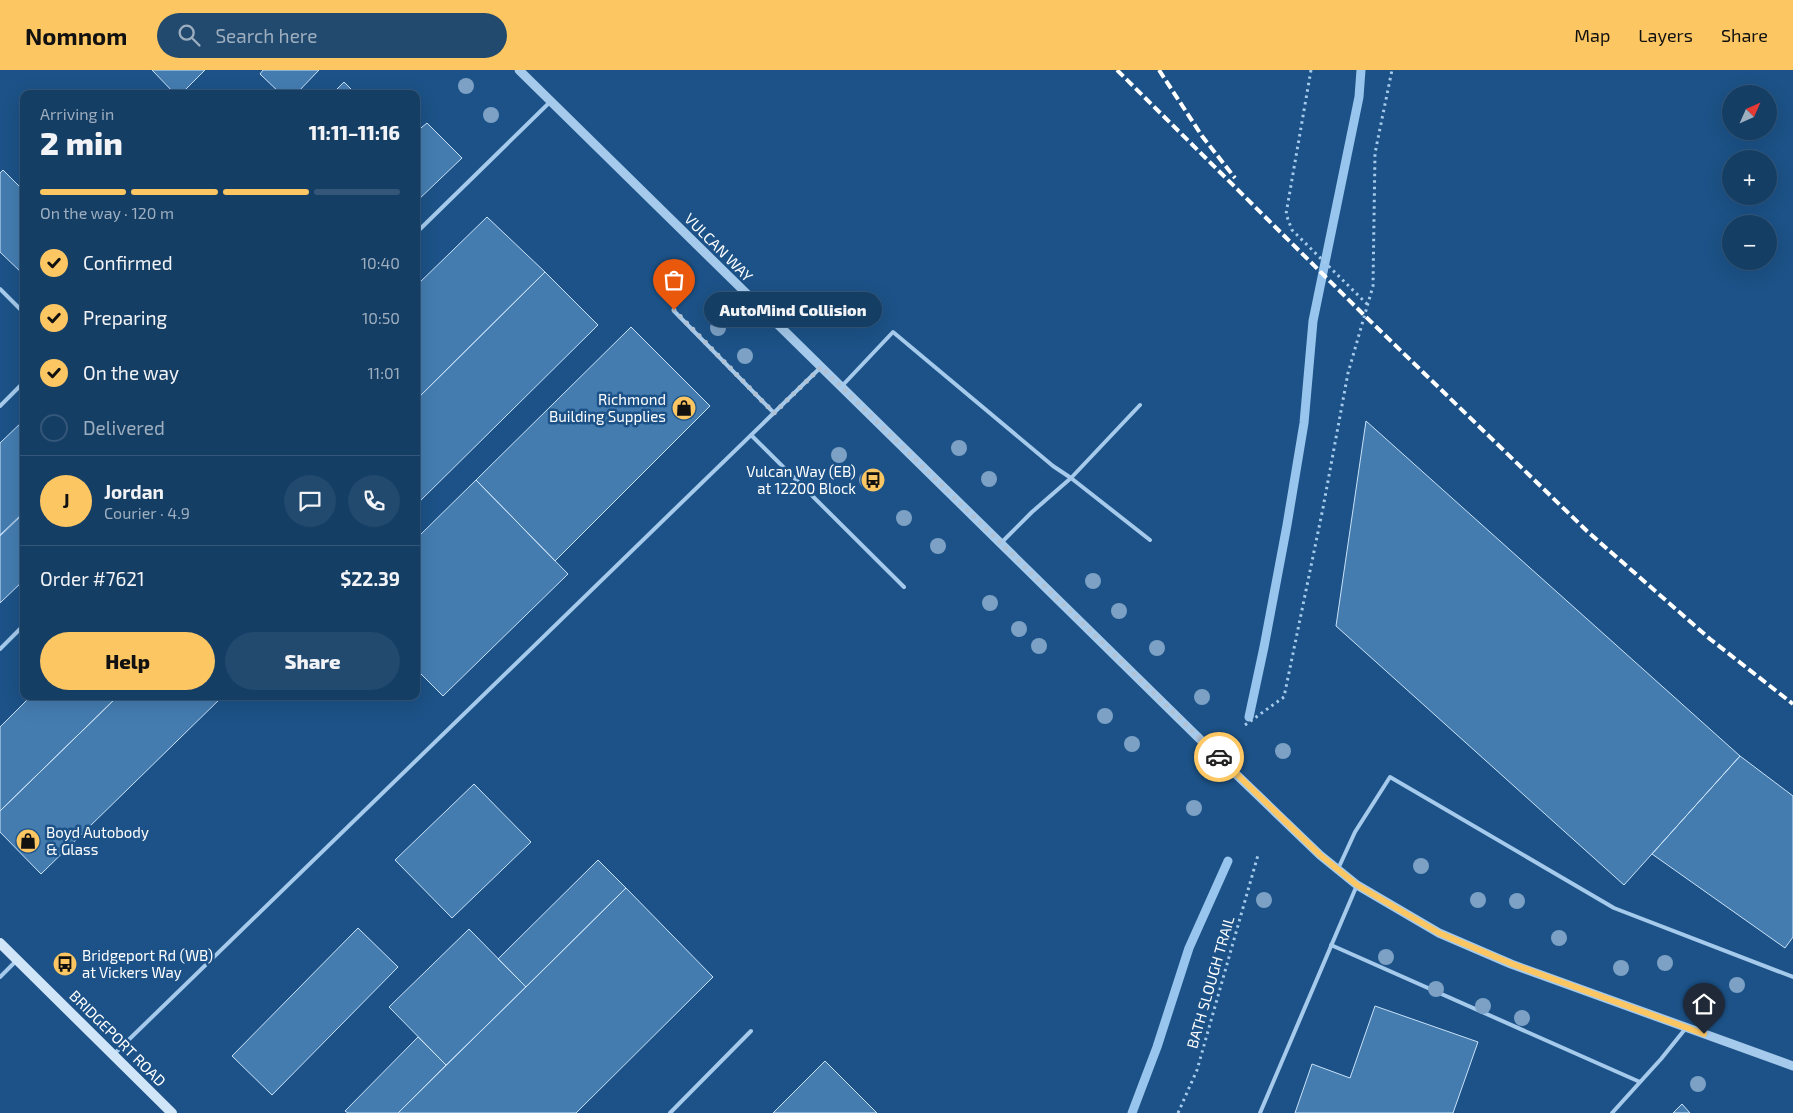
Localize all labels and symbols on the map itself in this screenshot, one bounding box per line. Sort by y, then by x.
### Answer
north arrow [1722,85,1778,140]
street label: VULCAN WAY [681,209,757,285]
pin [653,259,695,310]
callout: AutoMind Collision [704,292,882,328]
place label: Richmond Building Supplies [549,390,666,425]
shop icon: Richmond Building Supplies [671,395,697,421]
place label: Vulcan Way (EB) at 12200 Block [746,462,856,497]
bus stop icon: Vulcan Way (EB) at 12200 Block [860,467,886,493]
courier [1194,732,1244,782]
place label: Boyd Autobody & Glass [46,823,149,858]
shop icon: Boyd Autobody & Glass [15,828,41,854]
street label: BATH SLOUGH TRAIL [1182,913,1238,1050]
place label: Bridgeport Rd (WB) at Vickers Way [82,946,213,981]
bus stop icon: Bridgeport Rd (WB) at Vickers Way [52,951,78,977]
pin [1683,983,1725,1034]
street label: BRIDGEPORT ROAD [66,986,170,1090]

